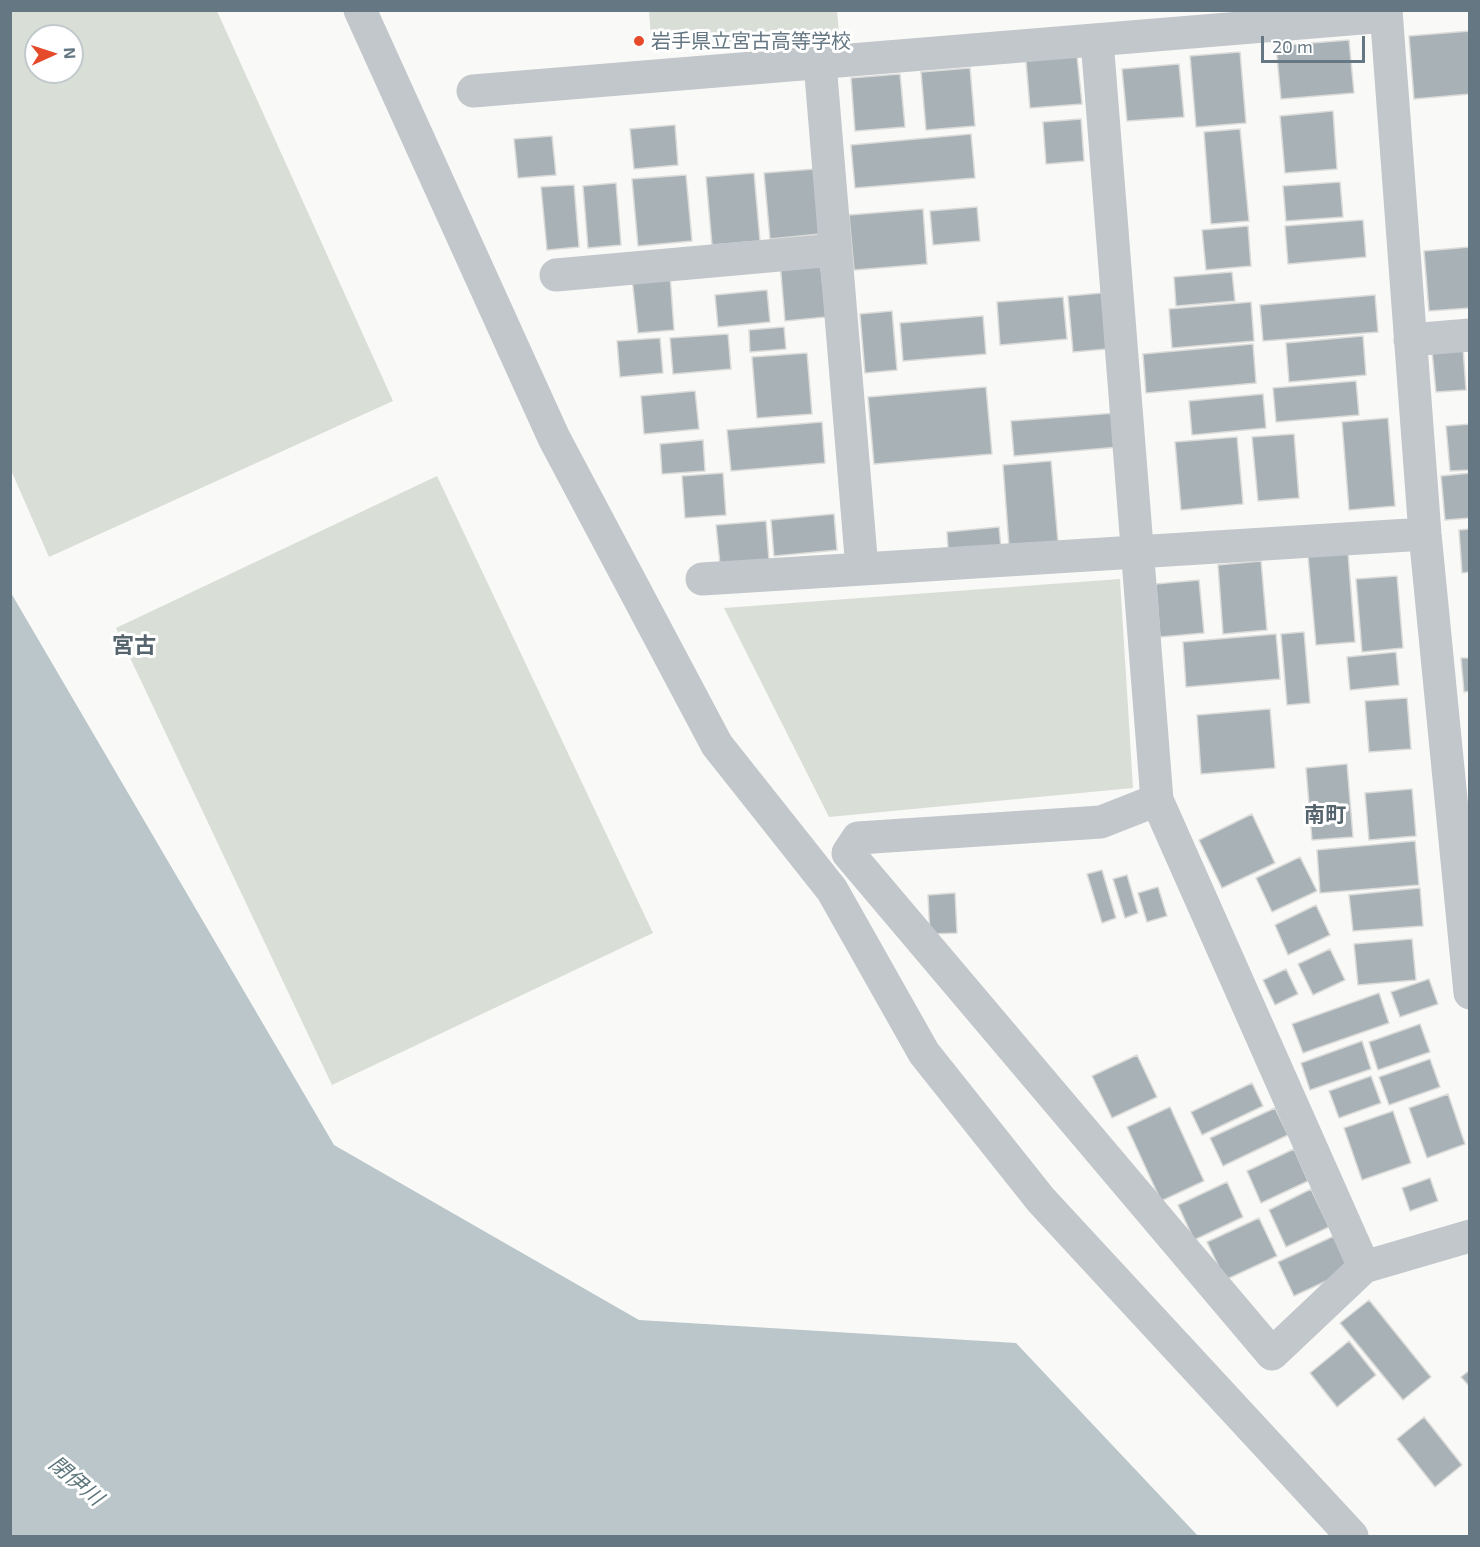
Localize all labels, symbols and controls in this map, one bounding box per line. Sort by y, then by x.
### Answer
north arrow [24,24,84,84]
scale bar [1264,24,1368,62]
place label: 岩手県立宮古高等学校 [651,29,851,53]
marker: 岩手県立宮古高等学校 [632,34,646,48]
text: 20 m [1272,35,1313,57]
text: N [61,47,80,59]
district label: 宮古 [112,633,156,659]
district label: 南町 [1304,802,1346,828]
water label: 閉伊川 [44,1451,108,1511]

